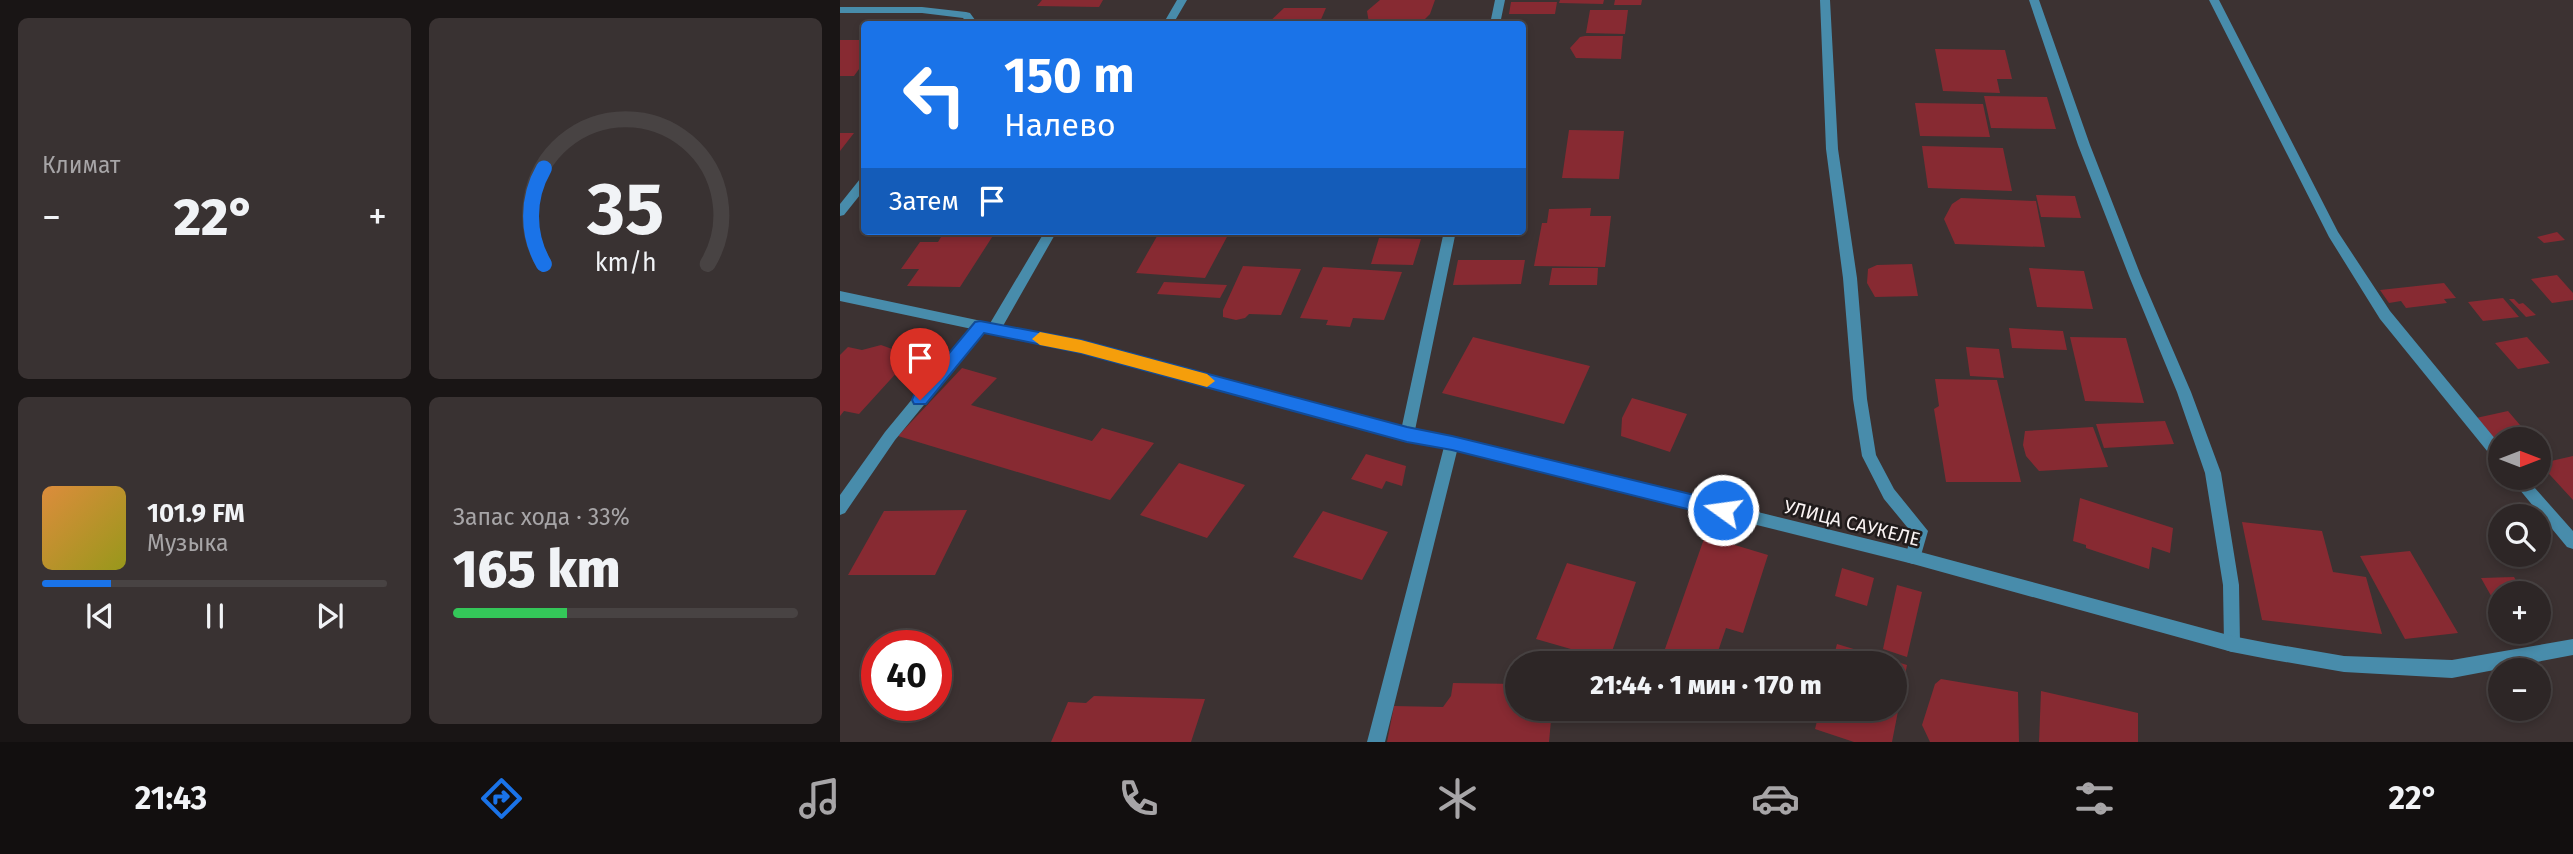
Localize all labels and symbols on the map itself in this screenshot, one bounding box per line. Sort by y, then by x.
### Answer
pin [890,328,950,400]
north arrow [2488,427,2552,490]
position arrow [1686,473,1760,547]
street label: УЛИЦА САУКЕЛЕ [1782,495,1922,551]
speed limit sign: 40 [861,630,952,721]

